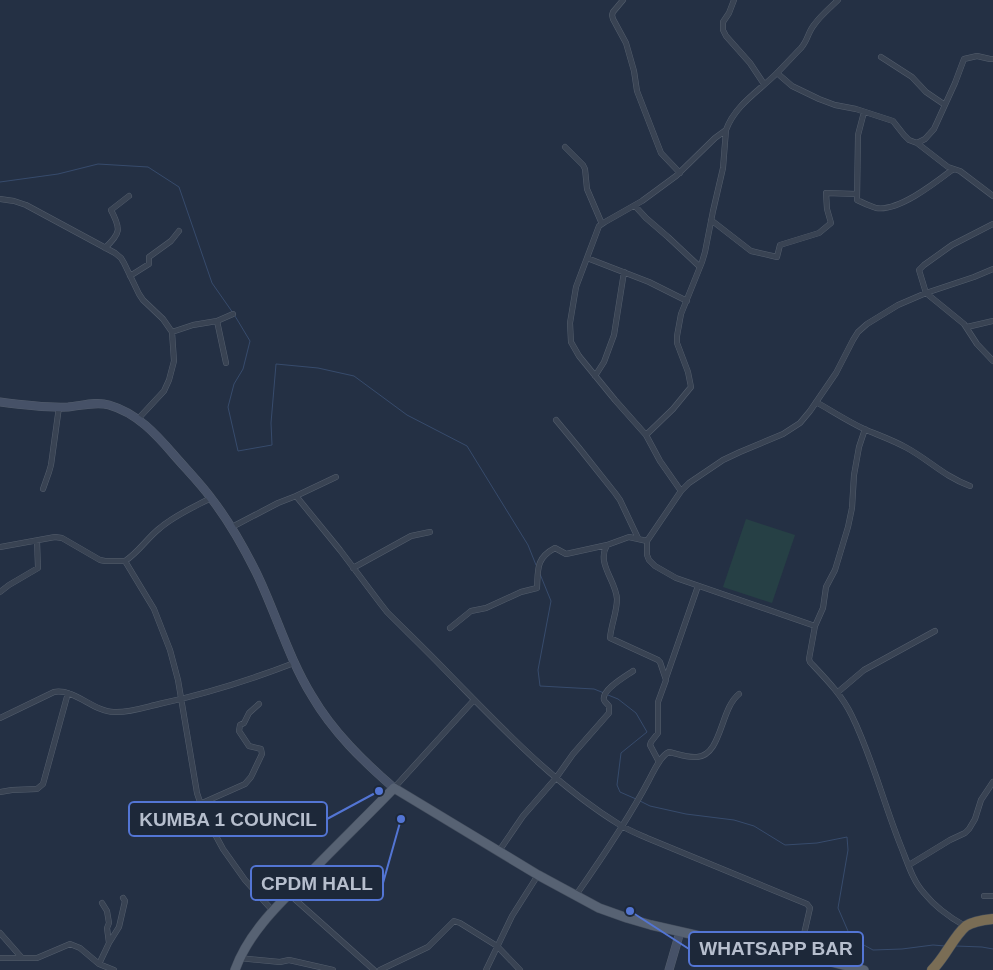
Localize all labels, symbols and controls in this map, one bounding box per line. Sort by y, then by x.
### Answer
callout: KUMBA 1 COUNCIL [129,802,327,836]
text: KUMBA 1 COUNCIL [139,809,317,830]
callout: CPDM HALL [251,866,383,900]
text: CPDM HALL [261,873,373,894]
callout: WHATSAPP BAR [689,932,863,966]
text: WHATSAPP BAR [699,938,853,959]

